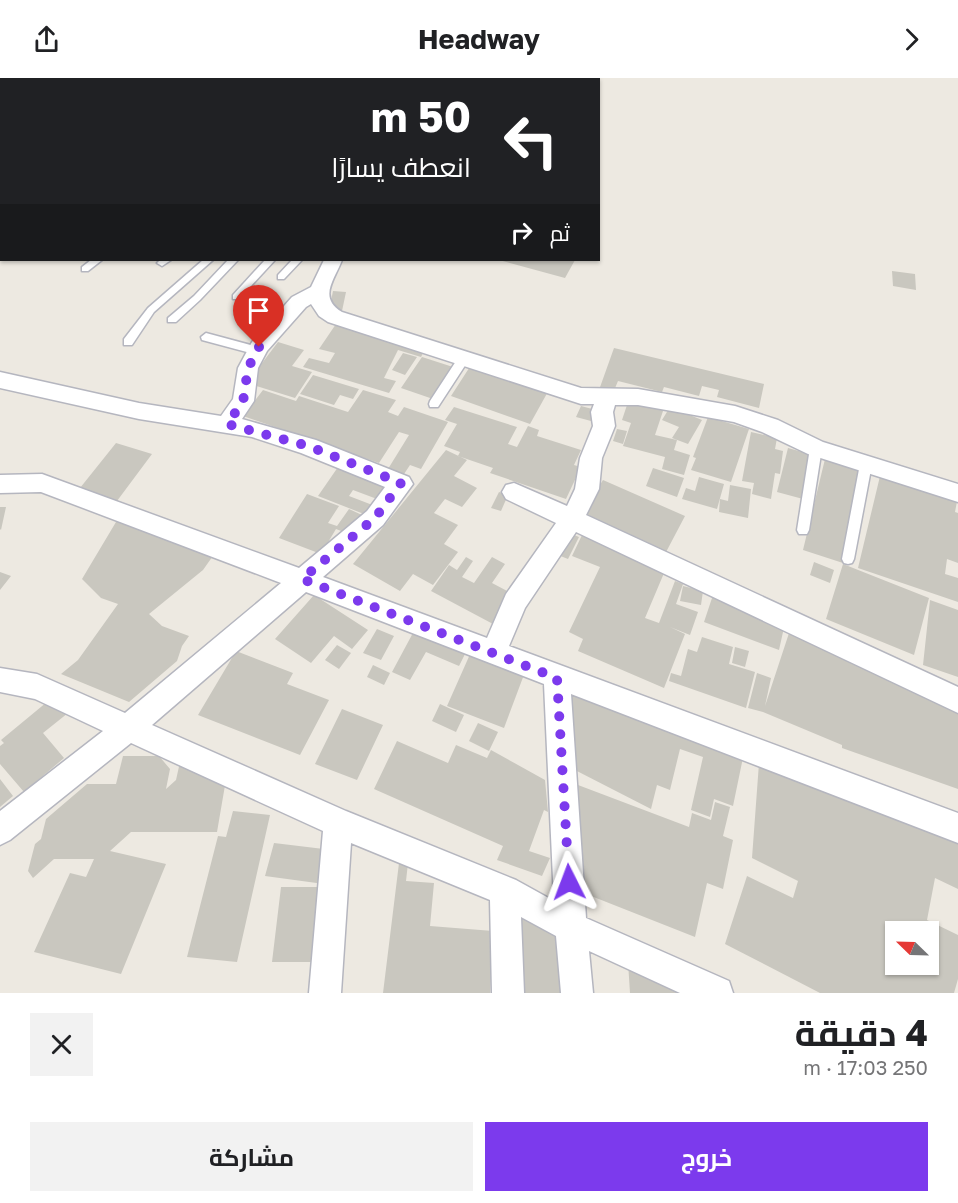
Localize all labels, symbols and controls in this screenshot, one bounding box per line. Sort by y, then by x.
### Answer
icon: share [30,23,63,56]
text: Headway [418,23,540,55]
icon: forward [895,23,928,56]
text: 50 m [371,91,471,141]
icon: left [492,102,570,180]
text: انعطف يسارًا [331,151,471,183]
icon: right [505,216,538,249]
text: ثم [550,219,570,246]
pin [233,285,284,347]
icon: arrive [242,294,275,327]
position arrow [537,850,601,914]
north arrow [885,921,939,975]
map controls [885,921,939,975]
text: 4 دقيقة [795,1011,928,1054]
button: close [30,1013,93,1076]
text: 250 m · 17:03 [803,1055,928,1079]
button: مشاركة [30,1122,473,1191]
button: خروج [485,1122,928,1191]

